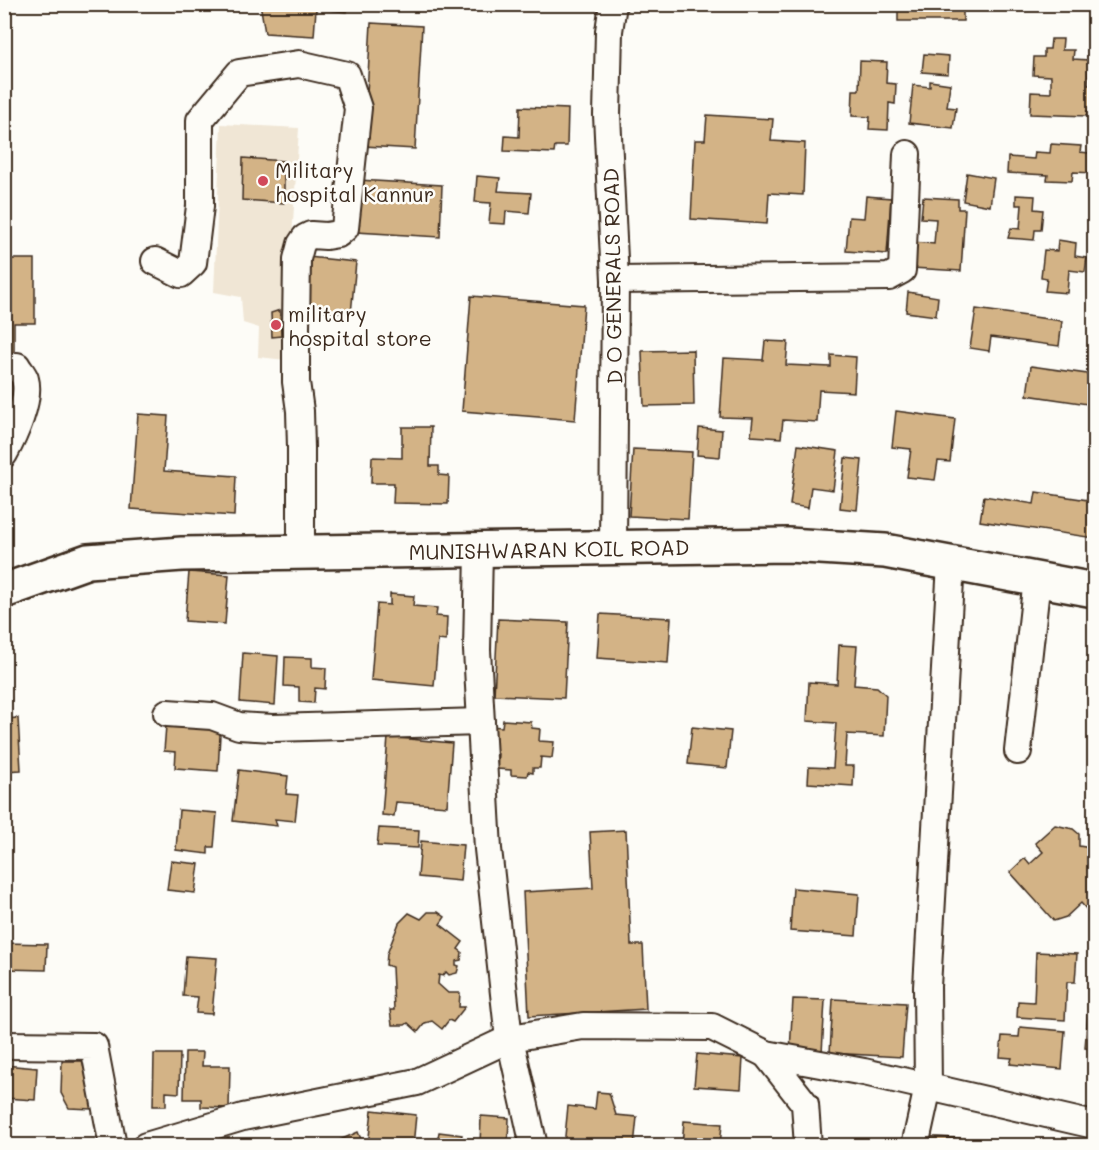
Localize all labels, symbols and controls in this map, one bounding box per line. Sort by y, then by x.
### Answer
place label: Military hospital Kannur [275,156,434,207]
street label: D O GENERALS ROAD [597,168,627,384]
marker: Military hospital Kannur [256,174,270,188]
place label: military hospital store [288,300,432,351]
marker: military hospital store [269,318,283,332]
street label: MUNISHWARAN KOIL ROAD [408,533,690,565]

